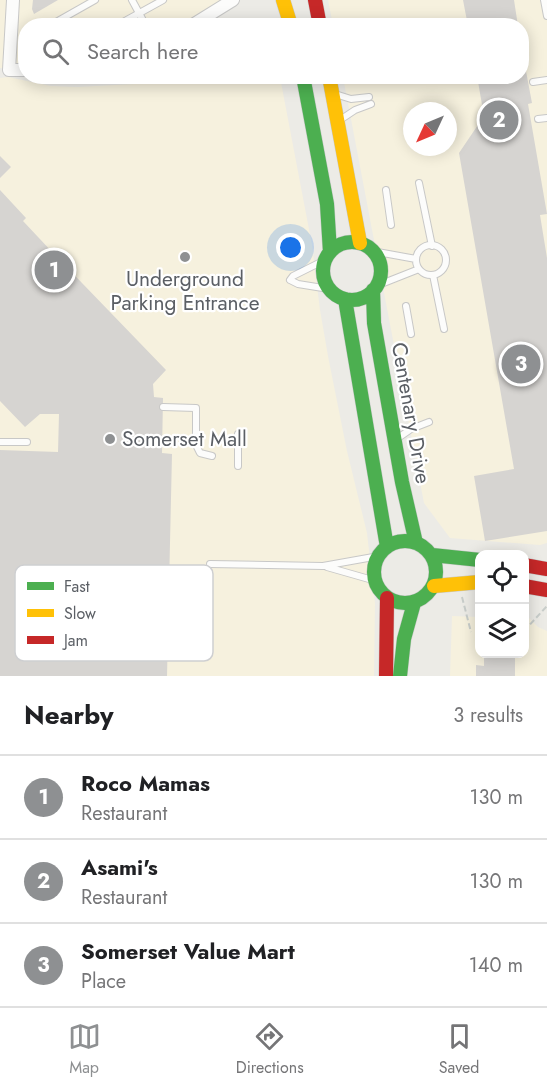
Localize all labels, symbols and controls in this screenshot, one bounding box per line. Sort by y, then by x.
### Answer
search box [18,18,529,84]
icon: search [39,35,72,68]
text: Search here [87,35,198,67]
pin: 2 [480,98,518,142]
north arrow [403,102,457,156]
your location [276,233,305,262]
pin: 1 [34,248,74,292]
marker: Underground Parking Entrance [178,250,192,264]
place label: Underground Parking Entrance [111,264,260,318]
street label: Centenary Drive [384,340,438,486]
pin: 3 [502,342,540,386]
place label: Somerset Mall [122,424,247,454]
marker: Somerset Mall [103,432,117,446]
map controls [475,550,529,658]
button: locate [475,550,529,604]
legend [15,565,213,661]
text: Fast [64,575,90,598]
text: Slow [64,602,96,625]
button: layers [475,604,529,658]
text: Jam [62,629,88,652]
text: Nearby [24,696,113,734]
text: 3 results [453,701,523,730]
text: Roco Mamas [81,767,210,799]
text: 1 [38,783,49,812]
text: 130 m [469,783,523,812]
text: Restaurant [81,799,167,828]
text: Asami's [81,851,158,883]
text: 2 [37,867,50,896]
text: 130 m [469,867,523,896]
text: Restaurant [81,883,167,912]
text: Somerset Value Mart [81,935,295,967]
text: 3 [37,951,50,980]
text: 140 m [469,951,523,980]
text: Place [81,967,126,996]
tab: Map [68,1020,101,1079]
tab: Directions [236,1020,304,1079]
tab: Saved [439,1020,479,1079]

